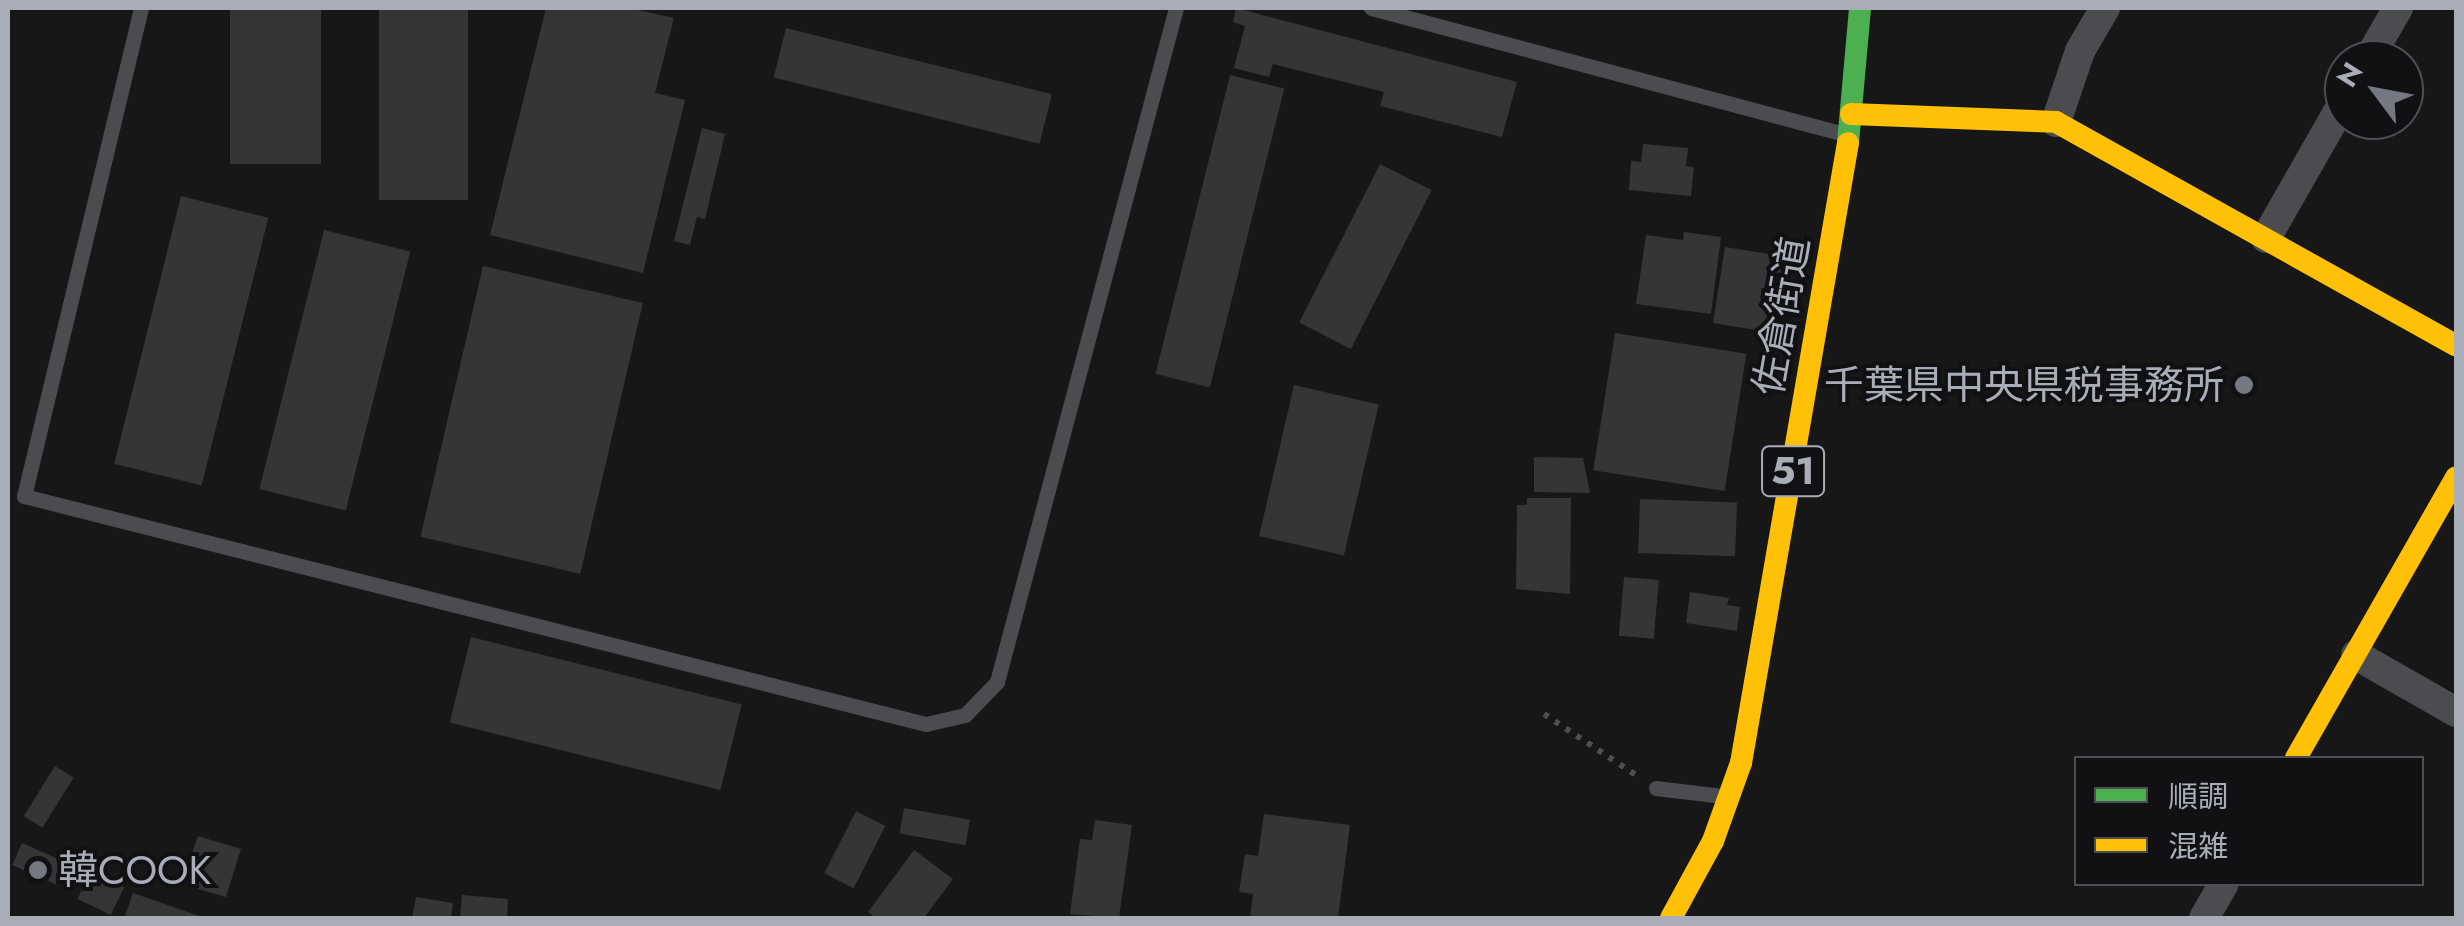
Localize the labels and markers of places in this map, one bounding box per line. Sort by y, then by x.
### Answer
place label: 千葉県中央県税事務所 [1824,361,2224,409]
marker: 千葉県中央県税事務所 [2233,374,2255,396]
place label: 韓COOK [58,846,211,894]
marker: 韓COOK [27,859,49,881]

